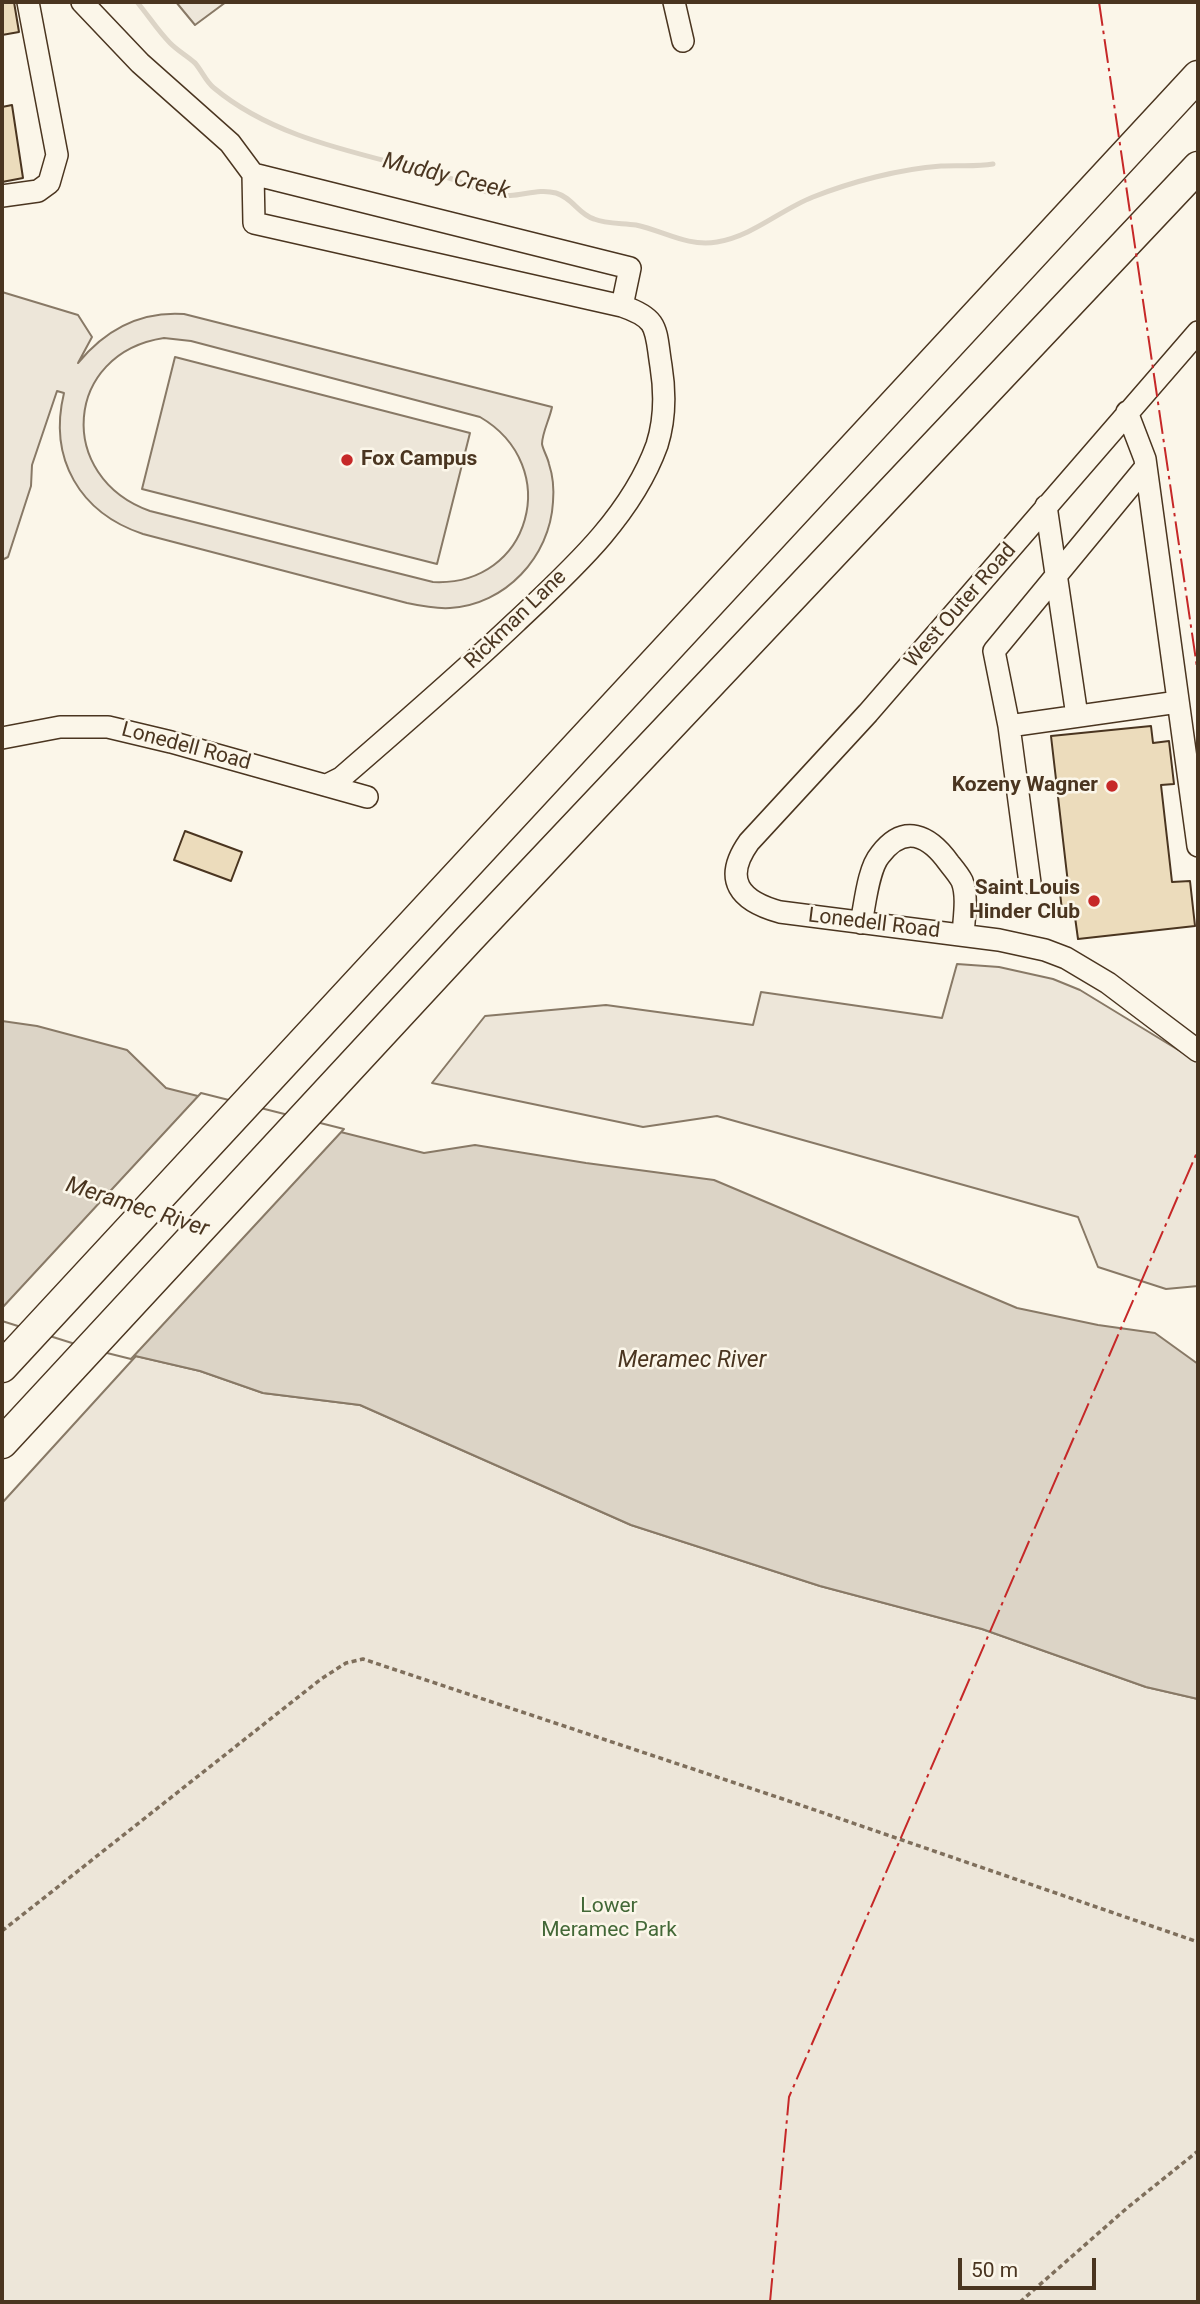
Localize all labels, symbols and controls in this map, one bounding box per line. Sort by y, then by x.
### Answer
water label: Muddy Creek [380,148,512,206]
place label: Fox Campus [361,447,477,473]
marker: Fox Campus [339,452,355,468]
street label: West Outer Road [900,539,1022,673]
street label: Rickman Lane [460,565,572,675]
street label: Lonedell Road [119,718,253,776]
place label: Kozeny Wagner [952,773,1098,799]
marker: Kozeny Wagner [1104,778,1120,794]
place label: Saint Louis Hinder Club [969,876,1080,926]
marker: Saint Louis Hinder Club [1086,893,1102,909]
street label: Lonedell Road [807,903,941,945]
water label: Meramec River [62,1172,212,1244]
water label: Meramec River [618,1347,766,1375]
park label: Lower Meramec Park [541,1894,677,1944]
scale bar [962,2244,1100,2288]
text: 50 m [971,2258,1018,2282]

